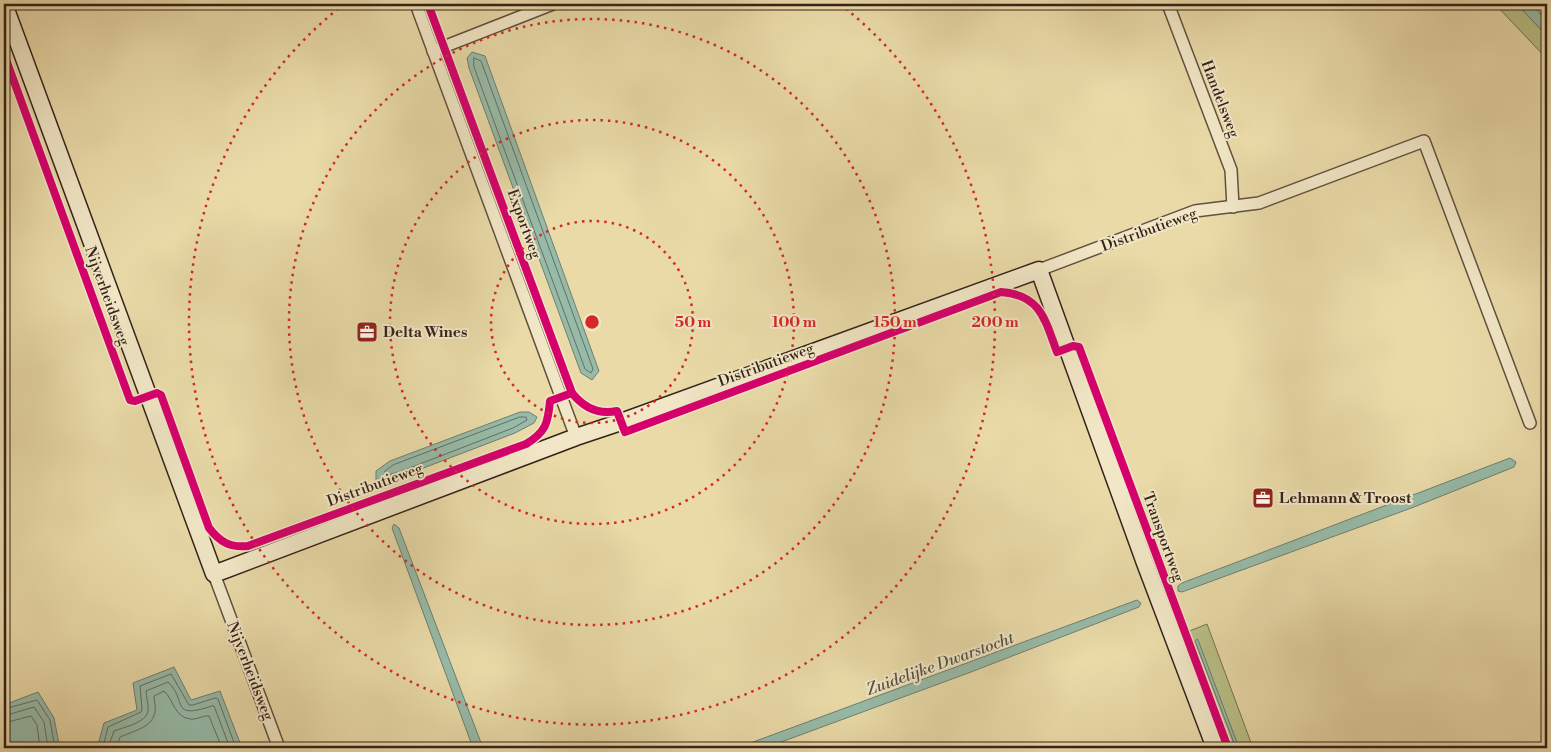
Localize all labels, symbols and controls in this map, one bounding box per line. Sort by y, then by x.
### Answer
street label: Handelsweg [1197,58,1244,141]
street label: Exportweg [503,187,545,262]
street label: Distributieweg [1098,204,1200,256]
street label: Nijverheidsweg [80,244,134,348]
centre of rings [583,313,601,331]
text: 50 m [675,313,711,332]
text: 100 m [772,313,817,332]
text: 150 m [873,313,917,332]
text: 200 m [971,313,1019,332]
office icon: Delta Wines [355,320,379,344]
place label: Delta Wines [383,323,467,342]
street label: Distributieweg [715,339,817,391]
street label: Distributieweg [324,459,426,511]
office icon: Lehmann & Troost [1251,486,1275,510]
street label: Transportweg [1138,489,1188,585]
place label: Lehmann & Troost [1279,489,1412,508]
street label: Nijverheidsweg [222,619,278,723]
water label: Zuidelijke Dwarstocht [863,628,1017,700]

